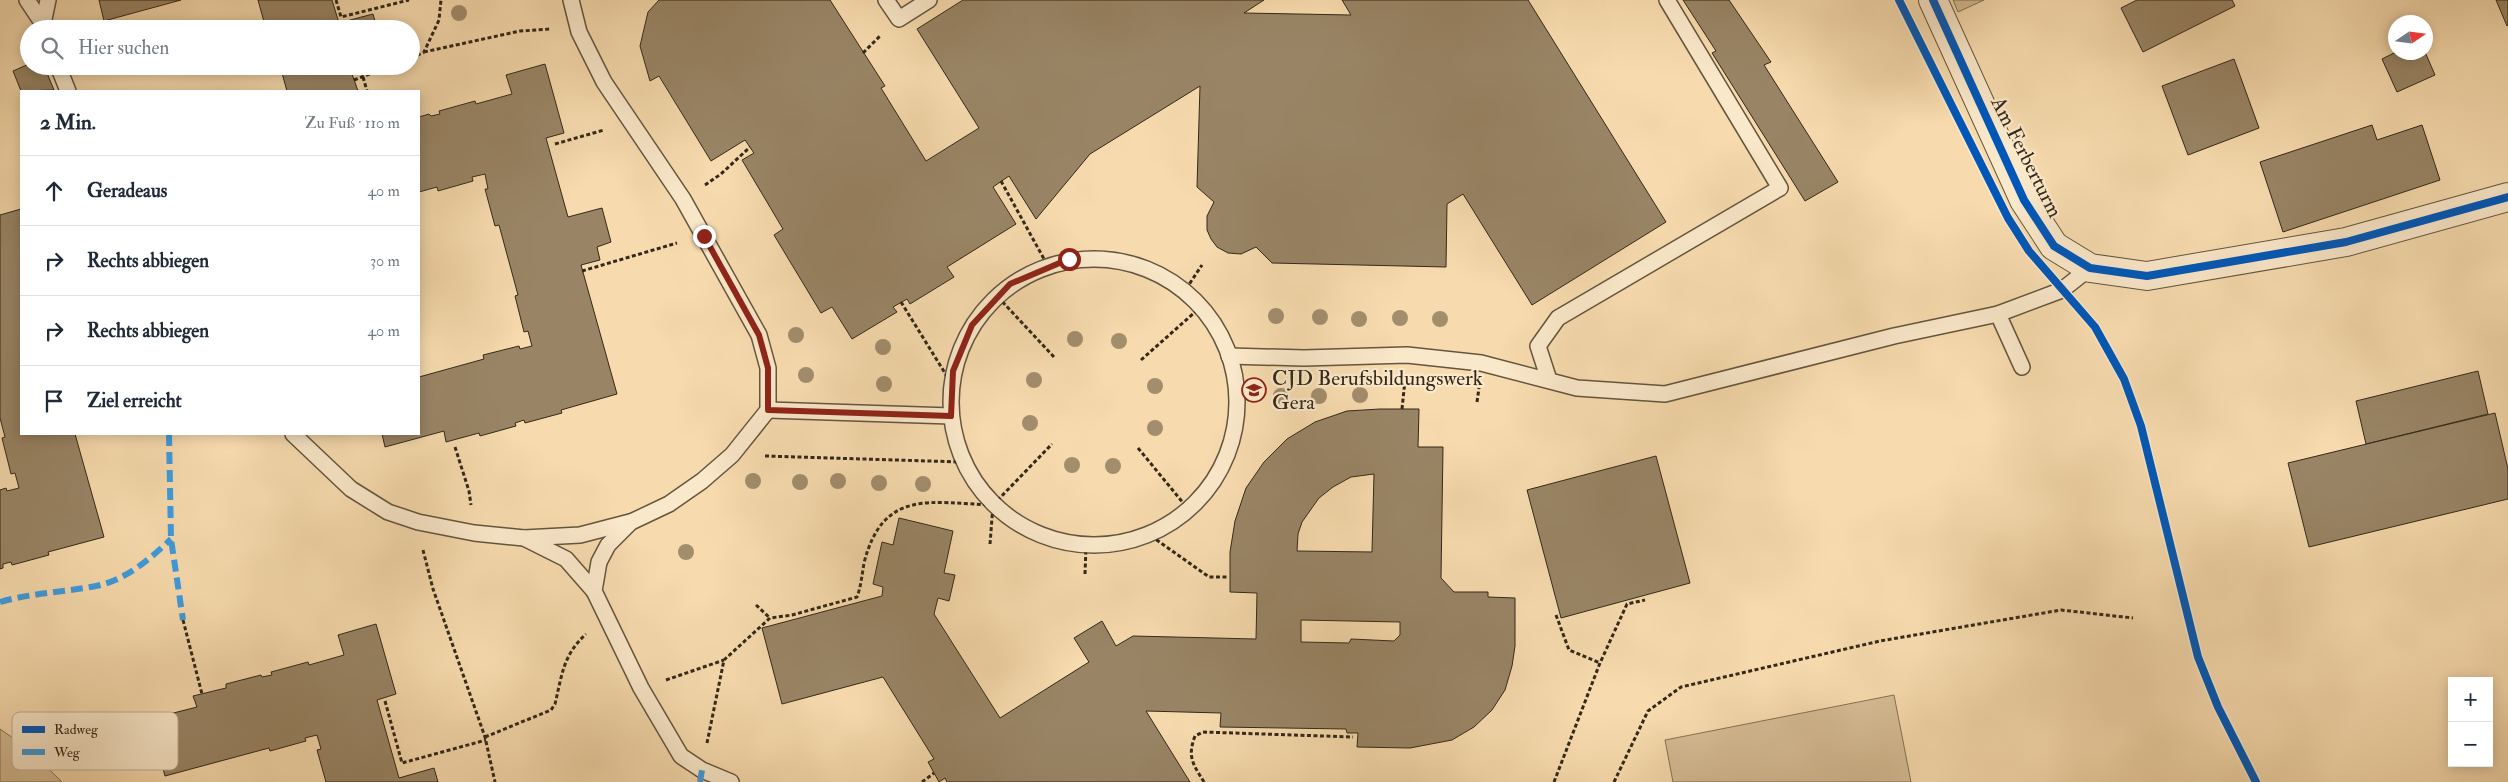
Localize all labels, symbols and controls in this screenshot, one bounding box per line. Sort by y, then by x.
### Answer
north arrow [2388,15,2433,60]
search box [20,20,420,75]
icon: search [38,34,66,62]
text: Hier suchen [78,36,169,60]
street label: Am Ferberturm [1984,91,2069,222]
text: 2 Min. [40,109,96,136]
text: Zu Fuß · 110 m [305,113,400,133]
icon: ahead [40,177,68,205]
text: Geradeaus [87,179,167,203]
text: 40 m [367,181,400,201]
route end [693,225,716,248]
icon: right [40,247,68,275]
route start [1058,248,1081,271]
text: Rechts abbiegen [87,249,209,273]
text: 30 m [370,251,400,271]
icon: right [40,317,68,345]
text: Rechts abbiegen [87,319,209,343]
text: 40 m [367,321,400,341]
place label: CJD Berufsbildungswerk Gera [1272,365,1483,416]
school or university icon: CJD Berufsbildungswerk Gera [1241,377,1267,403]
icon: arrive [40,387,68,415]
text: Ziel erreicht [87,389,182,413]
map controls [2448,677,2493,767]
button: + [2448,677,2493,722]
legend [12,712,178,770]
text: Radweg [54,721,99,738]
button: − [2448,722,2493,767]
text: Weg [53,744,81,761]

